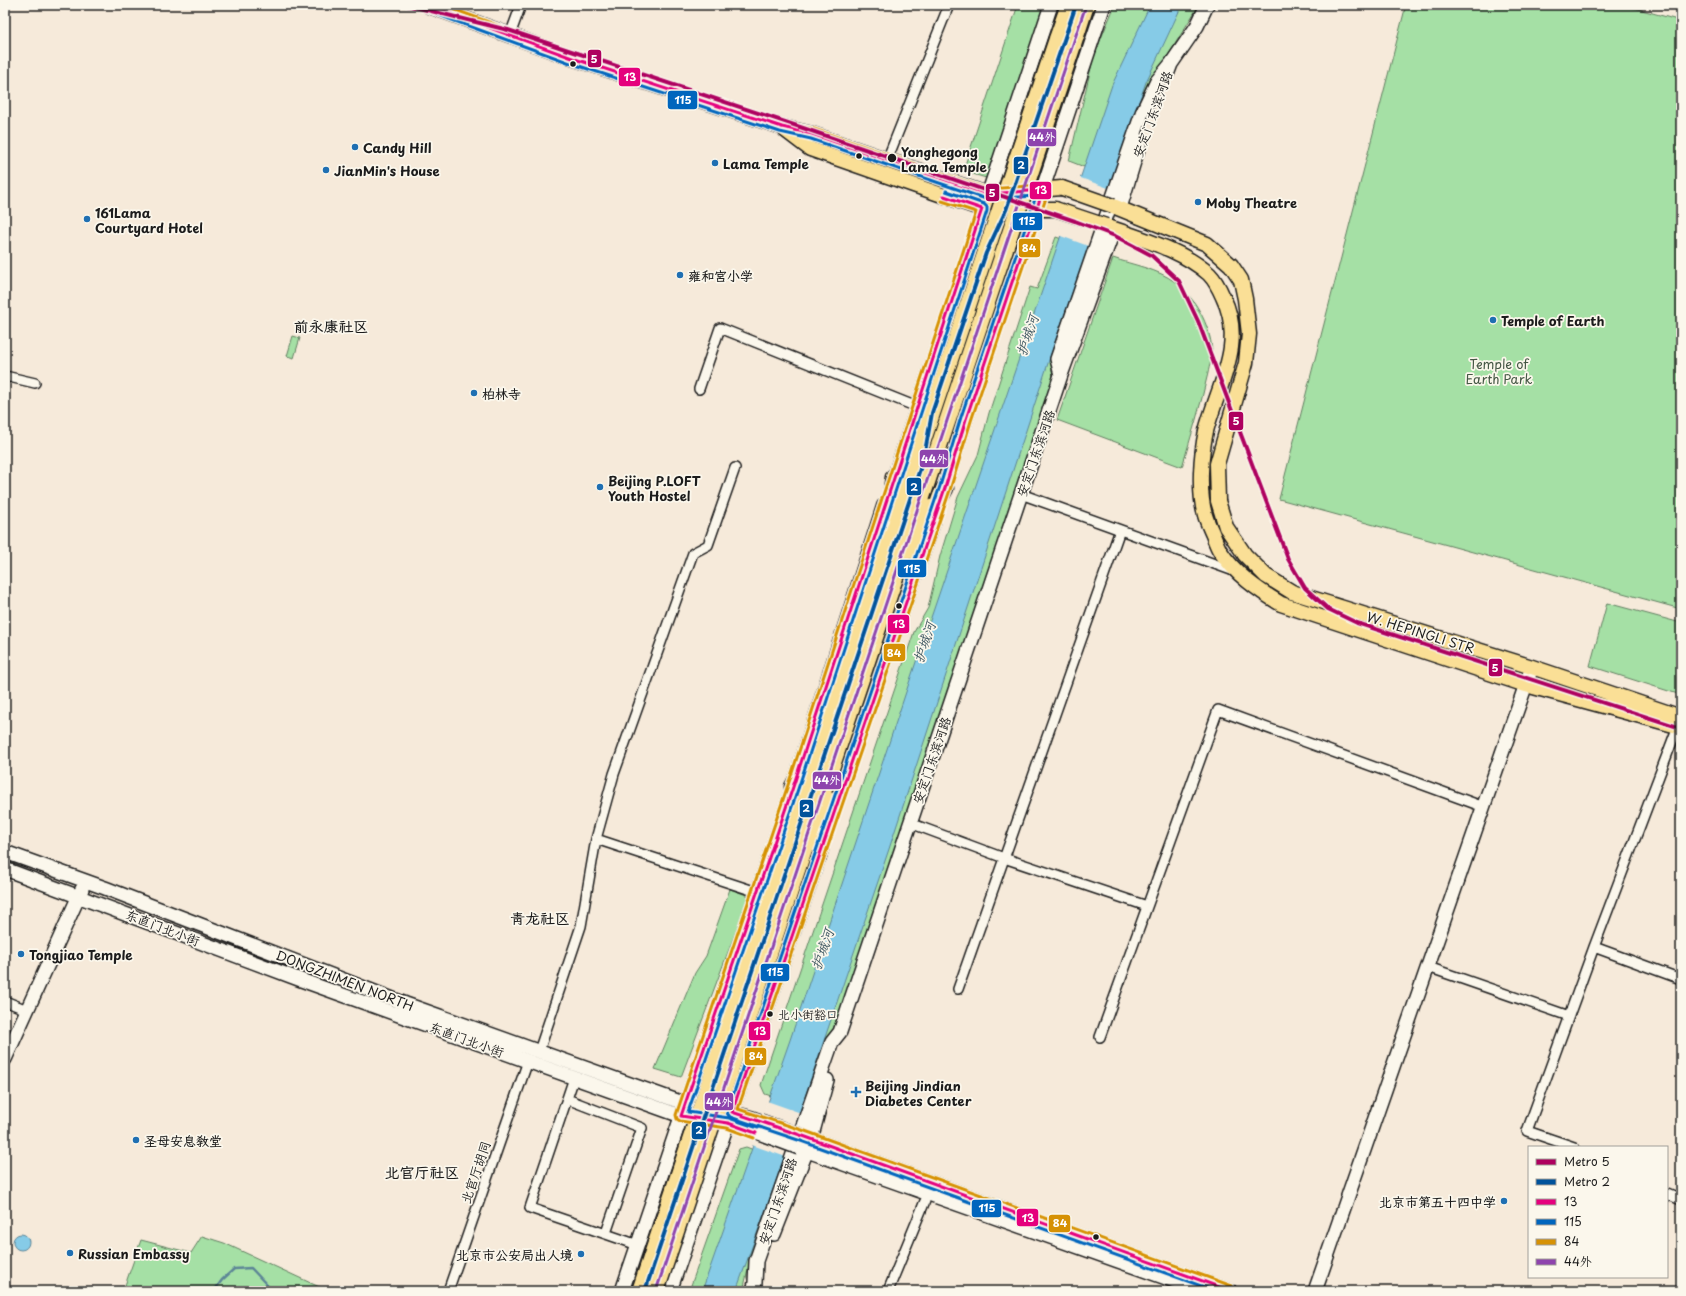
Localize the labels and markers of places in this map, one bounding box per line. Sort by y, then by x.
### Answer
unlabelled marker [568,59,578,69]
place label: Candy Hill [363,138,432,157]
marker: Candy Hill [350,142,360,152]
place label: Yonghegong Lama Temple [901,142,988,176]
unlabelled marker [854,151,864,161]
marker: Yonghegong Lama Temple [886,152,898,164]
place label: Lama Temple [723,154,810,173]
marker: Lama Temple [710,158,720,168]
place label: JianMin's House [334,161,440,180]
marker: JianMin's House [321,165,331,175]
place label: Moby Theatre [1206,193,1297,212]
marker: Moby Theatre [1193,197,1203,207]
place label: 161Lama Courtyard Hotel [95,203,203,237]
marker: 161Lama Courtyard Hotel [82,214,92,224]
place label: 雍和宫小学 [688,266,753,285]
marker: 雍和宫小学 [675,270,685,280]
place label: Temple of Earth [1501,311,1605,330]
marker: Temple of Earth [1488,315,1498,325]
place label: 柏林寺 [482,384,521,403]
marker: 柏林寺 [469,388,479,398]
place label: Beijing P.LOFT Youth Hostel [608,471,701,505]
marker: Beijing P.LOFT Youth Hostel [595,482,605,492]
unlabelled marker [894,601,904,611]
place label: Tongjiao Temple [29,945,133,964]
marker: Tongjiao Temple [16,949,26,959]
place label: 北小街豁口 [778,1005,838,1023]
marker: 北小街豁口 [765,1009,775,1019]
place label: Beijing Jindian Diabetes Center [865,1076,972,1110]
marker: Beijing Jindian Diabetes Center [850,1086,862,1098]
place label: 圣母安息教堂 [144,1131,222,1150]
marker: 圣母安息教堂 [131,1135,141,1145]
place label: 北京市第五十四中学 [1379,1192,1496,1211]
marker: 北京市第五十四中学 [1499,1196,1509,1206]
unlabelled marker [1091,1232,1101,1242]
place label: Russian Embassy [78,1244,190,1263]
place label: 北京市公安局出人境 [456,1245,573,1264]
marker: Russian Embassy [65,1248,75,1258]
marker: 北京市公安局出人境 [576,1249,586,1259]

